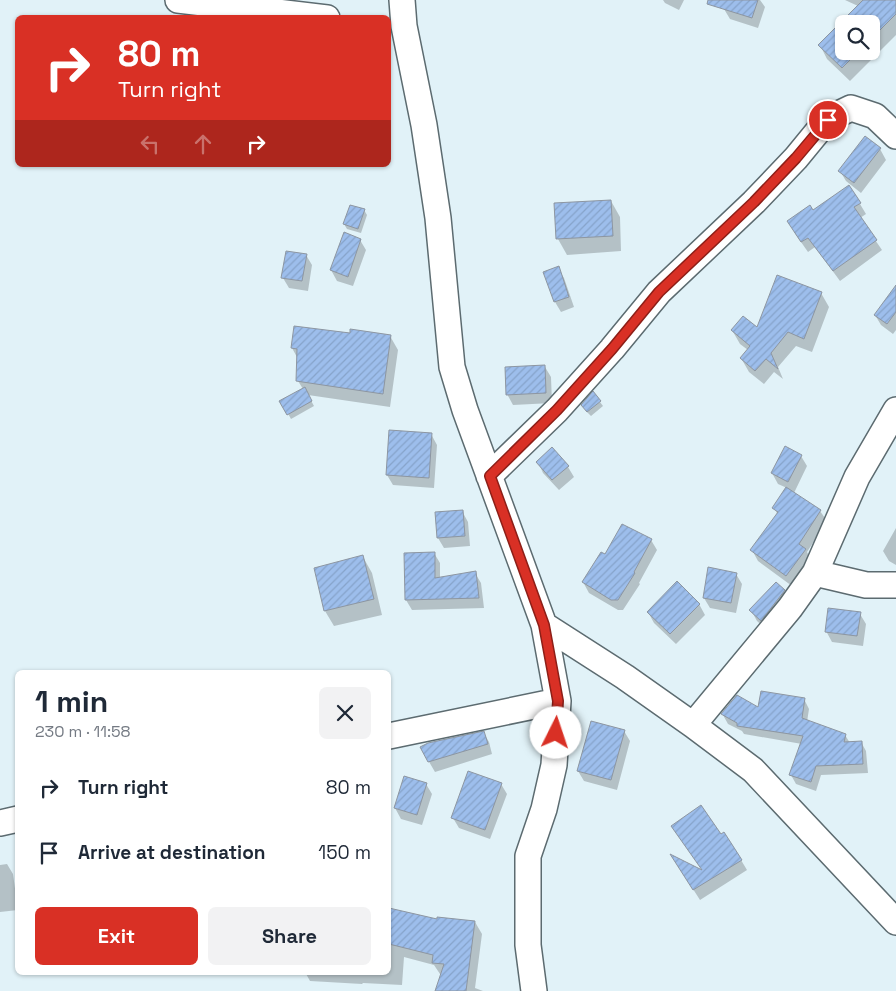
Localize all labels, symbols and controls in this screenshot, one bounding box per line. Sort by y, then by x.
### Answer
map controls [835,15,880,60]
button: search [835,15,880,60]
text: 80 m [118,32,200,76]
icon: right [35,35,100,100]
text: Turn right [118,75,221,103]
pin [807,99,849,141]
icon: arrive [814,106,842,134]
icon: left [136,130,164,158]
icon: ahead [189,130,217,158]
icon: right [242,130,270,158]
text: 1 min [35,682,108,721]
button: close [319,687,371,739]
position arrow [529,706,581,758]
text: 230 m · 11:58 [35,721,131,742]
icon: right [35,774,63,802]
text: Turn right [78,775,168,800]
text: 80 m [326,775,371,800]
icon: arrive [35,839,63,867]
text: Arrive at destination [78,840,266,865]
text: 150 m [318,840,371,865]
button: Exit [35,907,198,965]
button: Share [208,907,371,965]

